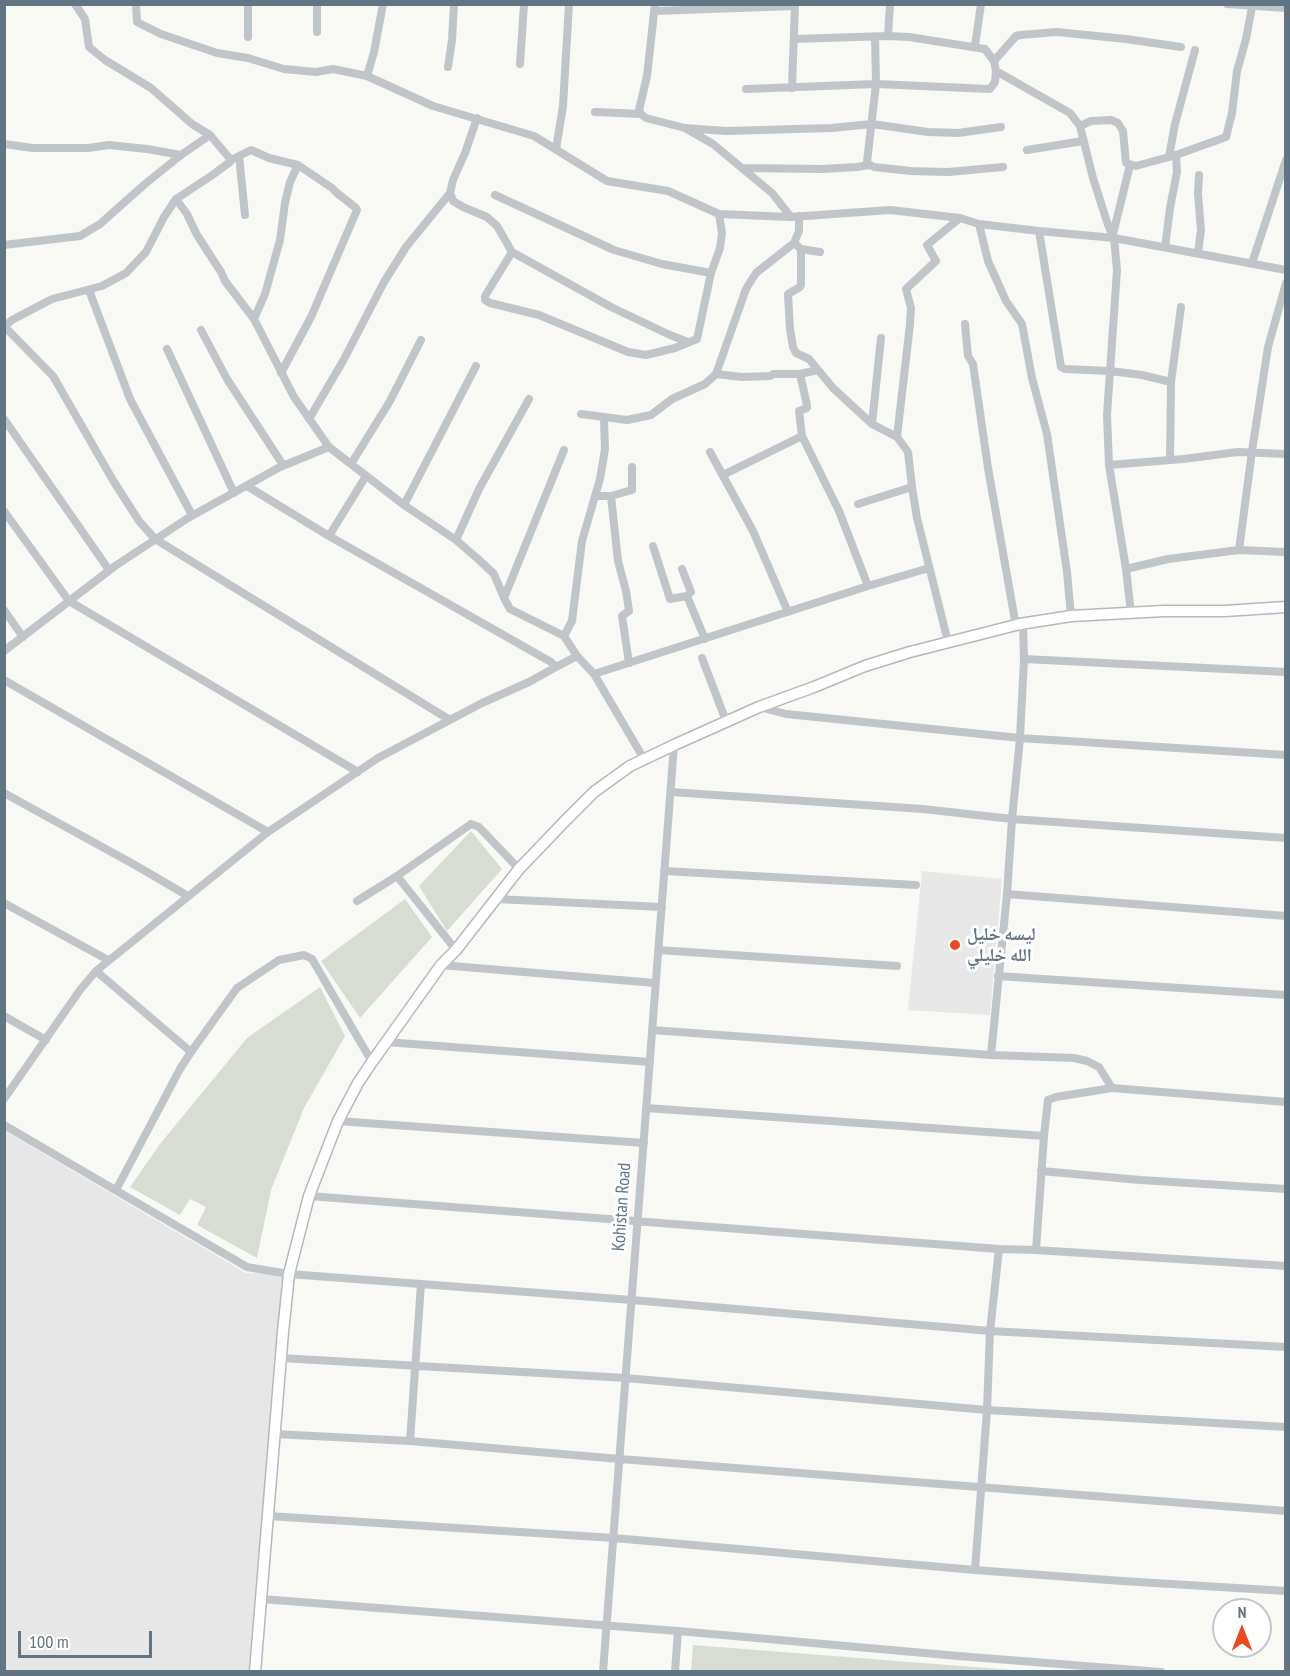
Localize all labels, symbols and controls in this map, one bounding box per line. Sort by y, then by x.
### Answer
place label: ليسه خليل الله خليلي [967,924,1036,966]
marker: ليسه خليل الله خليلي [948,938,962,952]
street label: Kohistan Road [608,1162,636,1252]
north arrow [1212,1598,1272,1658]
text: N [1238,1602,1246,1622]
scale bar [21,1619,154,1657]
text: 100 m [29,1630,69,1653]

